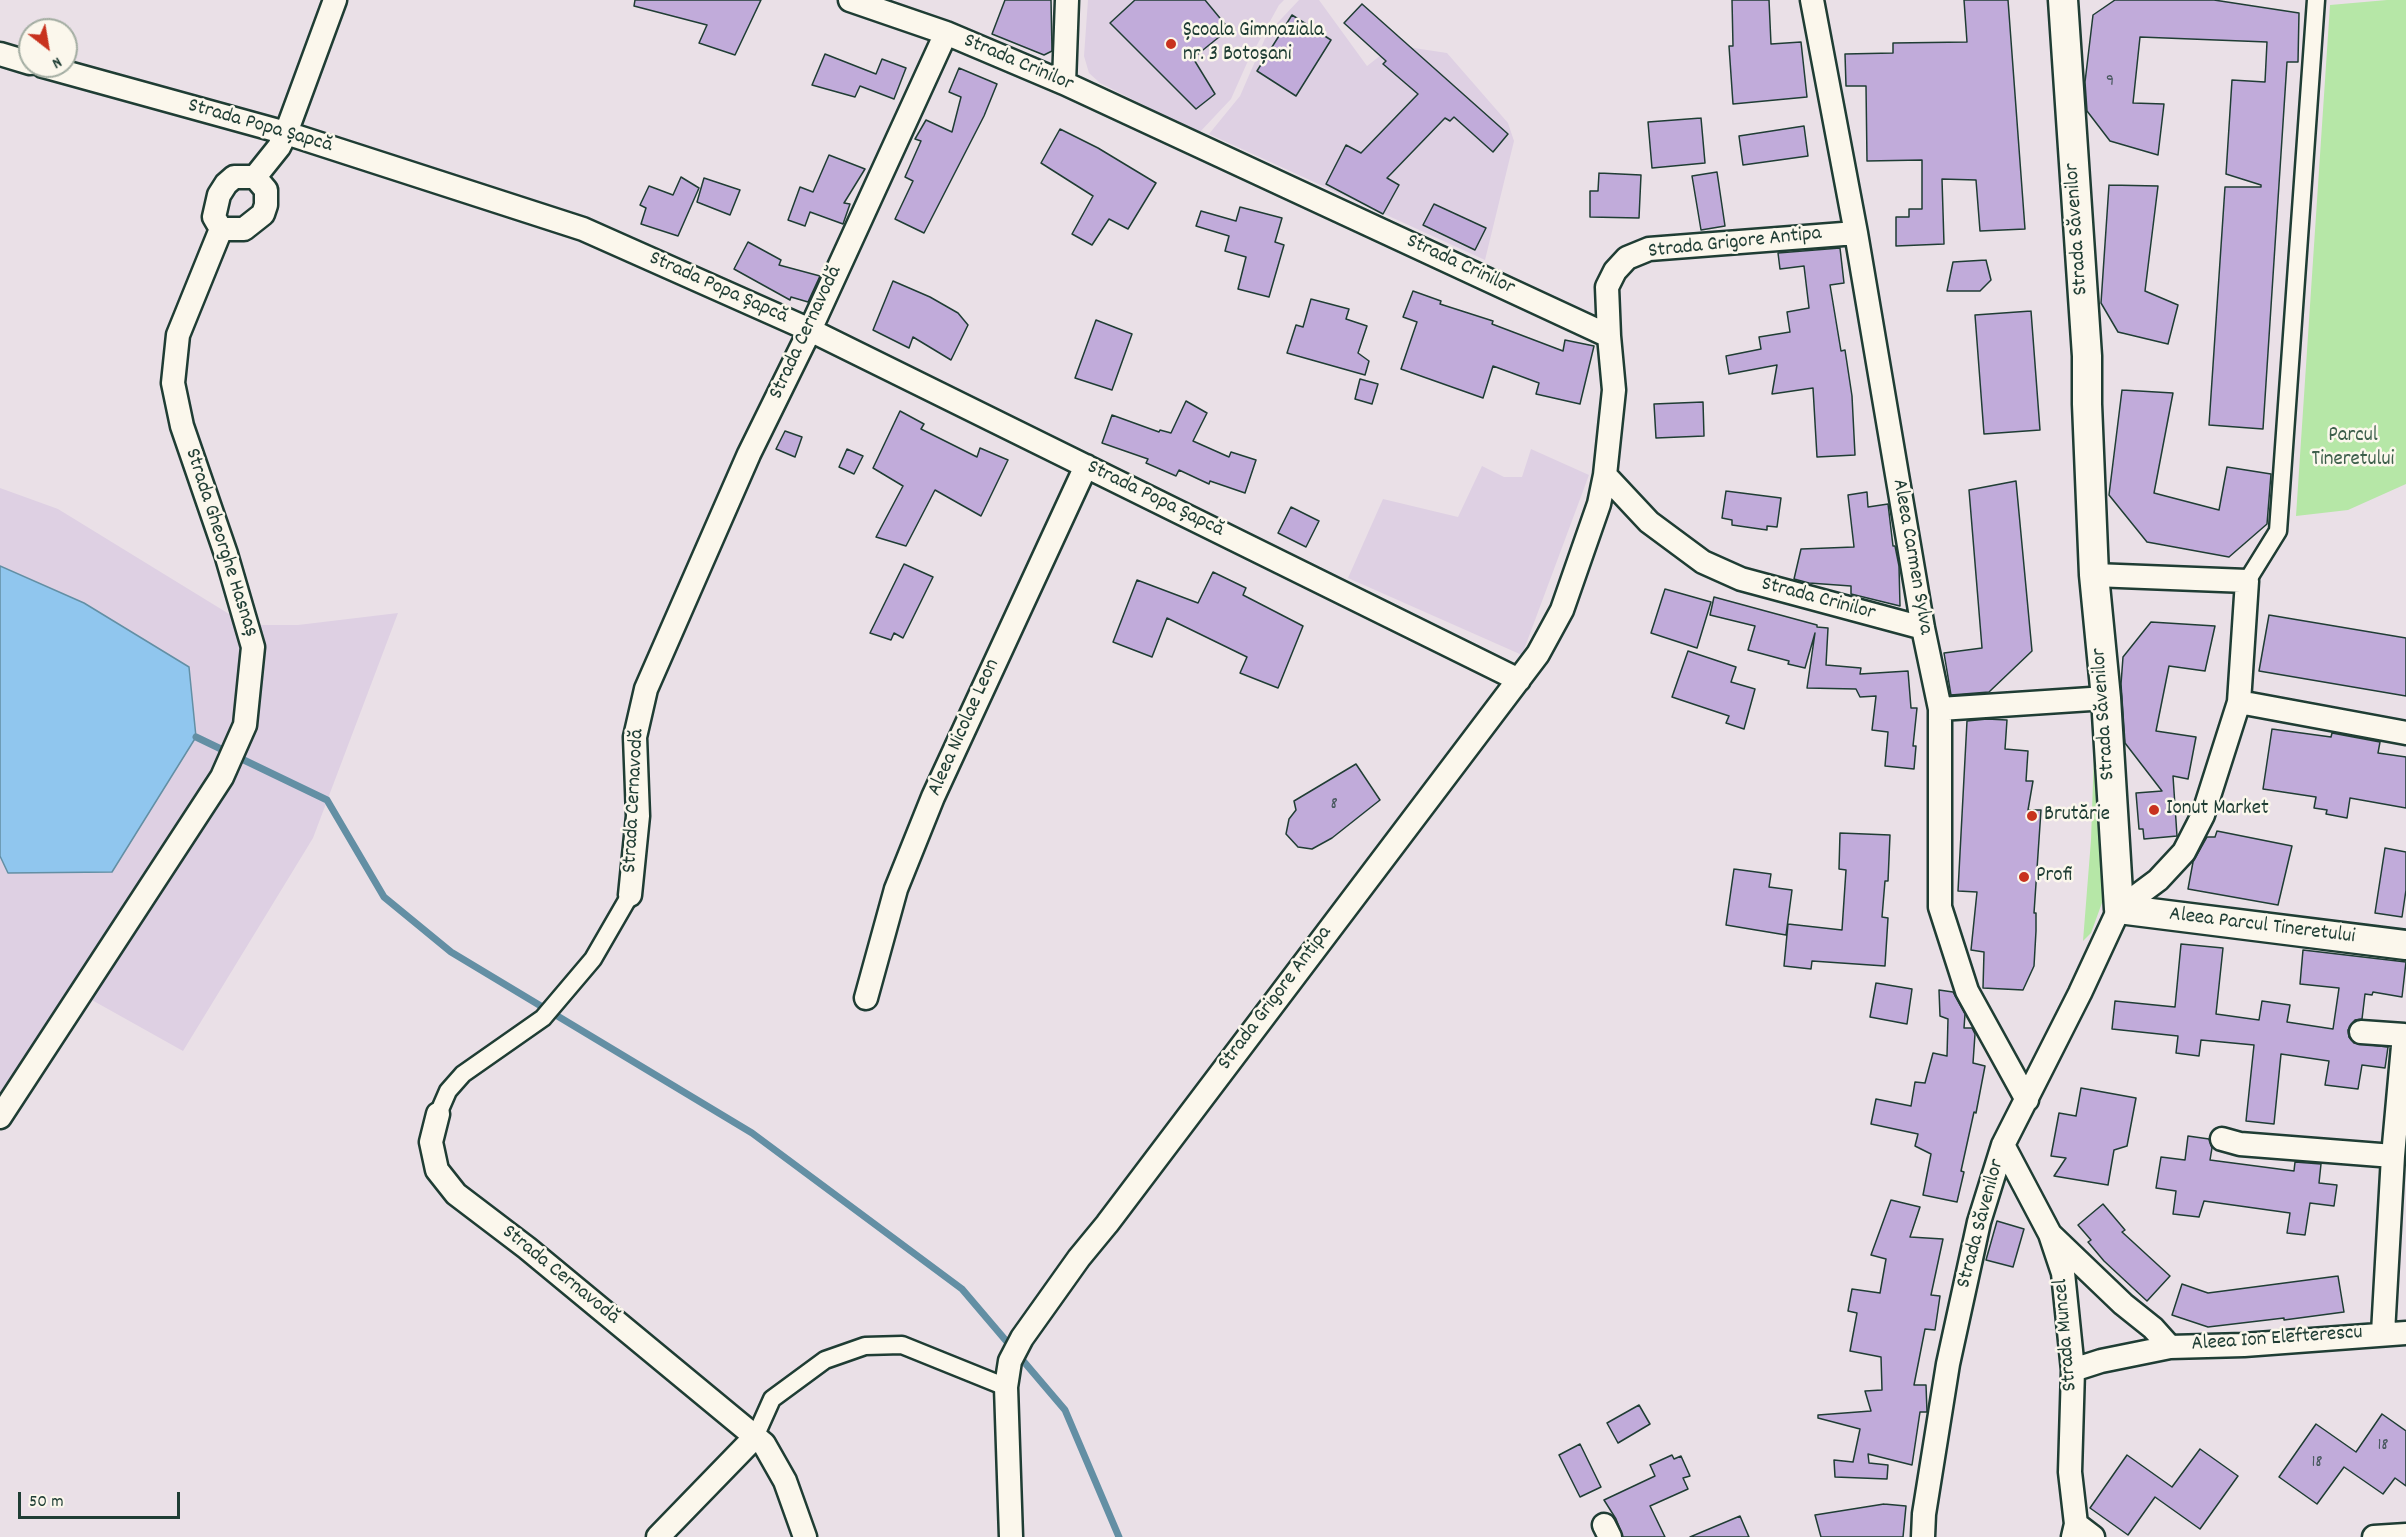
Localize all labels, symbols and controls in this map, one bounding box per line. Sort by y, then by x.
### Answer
north arrow [18,18,78,78]
place label: Școala Gimnaziala nr. 3 Botoșani [1183,19,1324,69]
street label: Strada Crinilor [959,30,1077,98]
marker: Școala Gimnaziala nr. 3 Botoșani [1164,37,1178,51]
text: N [47,50,66,74]
house number: 9 [2106,72,2114,94]
street label: Strada Popa Șapcă [185,94,335,160]
street label: Strada Săvenilor [2061,162,2095,296]
street label: Strada Grigore Antipa [1647,222,1823,266]
street label: Strada Crinilor [1402,230,1518,302]
street label: Strada Popa Șapcă [645,247,791,331]
street label: Strada Cernavodă [765,262,849,404]
park label: Parcul Tineretului [2312,424,2394,474]
street label: Strada Gheorghe Hasnaș [178,446,262,640]
street label: Strada Popa Șapcă [1082,456,1228,544]
street label: Aleea Carmen Sylva [1885,477,1937,637]
street label: Strada Crinilor [1758,573,1878,627]
street label: Strada Săvenilor [2088,647,2122,781]
street label: Aleea Nicolae Leon [924,656,1006,800]
street label: Strada Cernavodă [619,728,651,874]
house number: 8 [1330,795,1338,817]
place label: Ionut Market [2166,797,2269,823]
place label: Brutărie [2044,803,2110,829]
marker: Ionut Market [2147,803,2161,817]
marker: Brutărie [2025,809,2039,823]
place label: Profi [2036,864,2072,890]
marker: Profi [2017,870,2031,884]
street label: Aleea Parcul Tineretului [2168,903,2356,951]
street label: Strada Grigore Antipa [1214,922,1338,1076]
street label: Strada Săvenilor [1953,1157,2011,1291]
street label: Strada Cernavodă [496,1221,624,1331]
street label: Strada Muncel [2050,1278,2084,1392]
street label: Aleea Ion Elefterescu [2191,1321,2363,1359]
house number: 18 [2377,1436,2389,1458]
house number: 18 [2311,1453,2323,1475]
scale bar [21,1480,183,1518]
text: 50 m [29,1490,64,1515]

